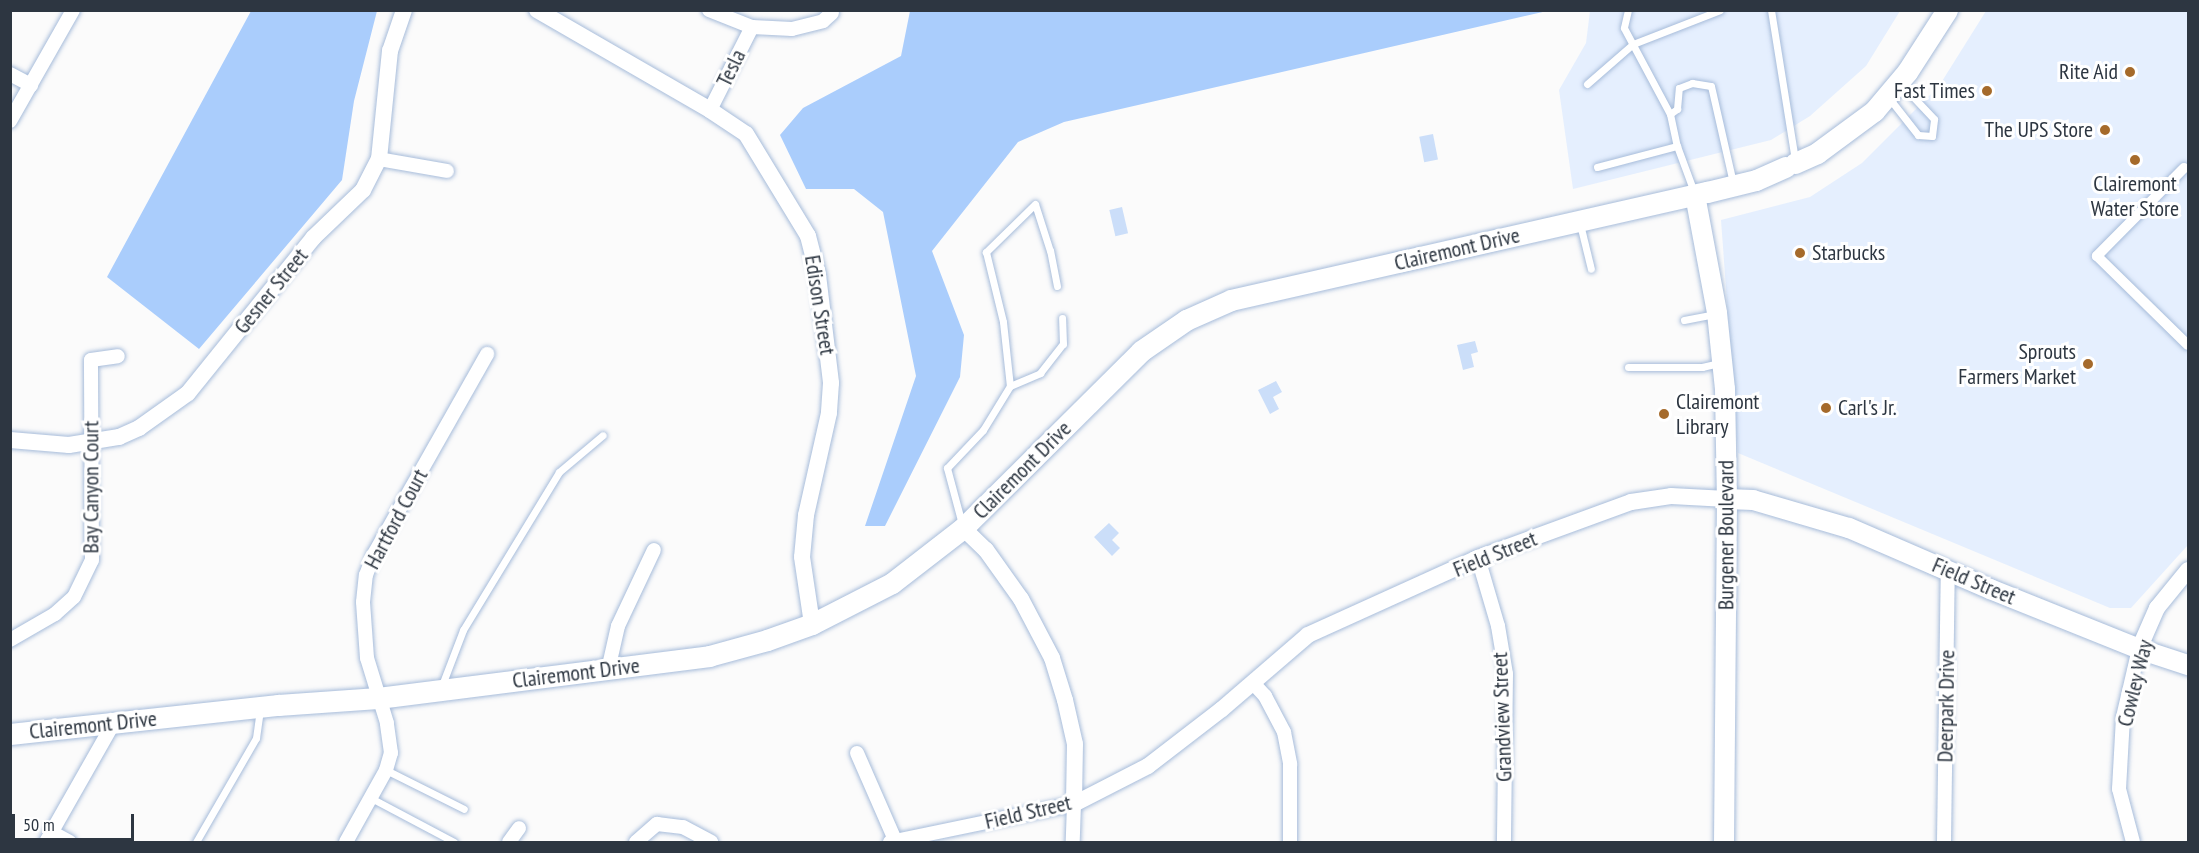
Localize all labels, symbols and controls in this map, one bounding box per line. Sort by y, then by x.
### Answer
street label: Tesla [711,45,751,91]
place label: Rite Aid [2058,59,2118,85]
marker: Rite Aid [2123,65,2137,79]
place label: Fast Times [1894,78,1975,104]
marker: Fast Times [1980,84,1994,98]
place label: The UPS Store [1984,117,2093,143]
marker: The UPS Store [2098,123,2112,137]
marker: Clairemont Water Store [2128,153,2142,167]
place label: Clairemont Water Store [2091,170,2179,222]
street label: Clairemont Drive [1392,222,1522,276]
place label: Starbucks [1812,240,1885,266]
street label: Gesner Street [229,243,313,339]
marker: Starbucks [1793,246,1807,260]
street label: Edison Street [799,253,841,357]
place label: Sprouts Farmers Market [1958,338,2076,390]
marker: Sprouts Farmers Market [2081,357,2095,371]
place label: Clairemont Library [1676,388,1759,440]
place label: Carl's Jr. [1838,395,1897,421]
marker: Carl's Jr. [1819,401,1833,415]
marker: Clairemont Library [1657,407,1671,421]
street label: Clairemont Drive [967,415,1077,525]
street label: Bay Canyon Court [78,420,104,554]
street label: Burgener Boulevard [1713,460,1739,610]
street label: Hartford Court [359,464,433,574]
street label: Field Street [1449,525,1541,583]
street label: Field Street [1928,552,2020,610]
street label: Cowley Way [2111,636,2159,730]
street label: Deerpark Drive [1932,649,1960,763]
street label: Grandview Street [1487,651,1517,783]
street label: Clairemont Drive [511,652,641,694]
street label: Clairemont Drive [28,705,158,745]
street label: Field Street [982,789,1074,835]
scale bar [15,802,136,840]
text: 50 m [23,813,55,836]

